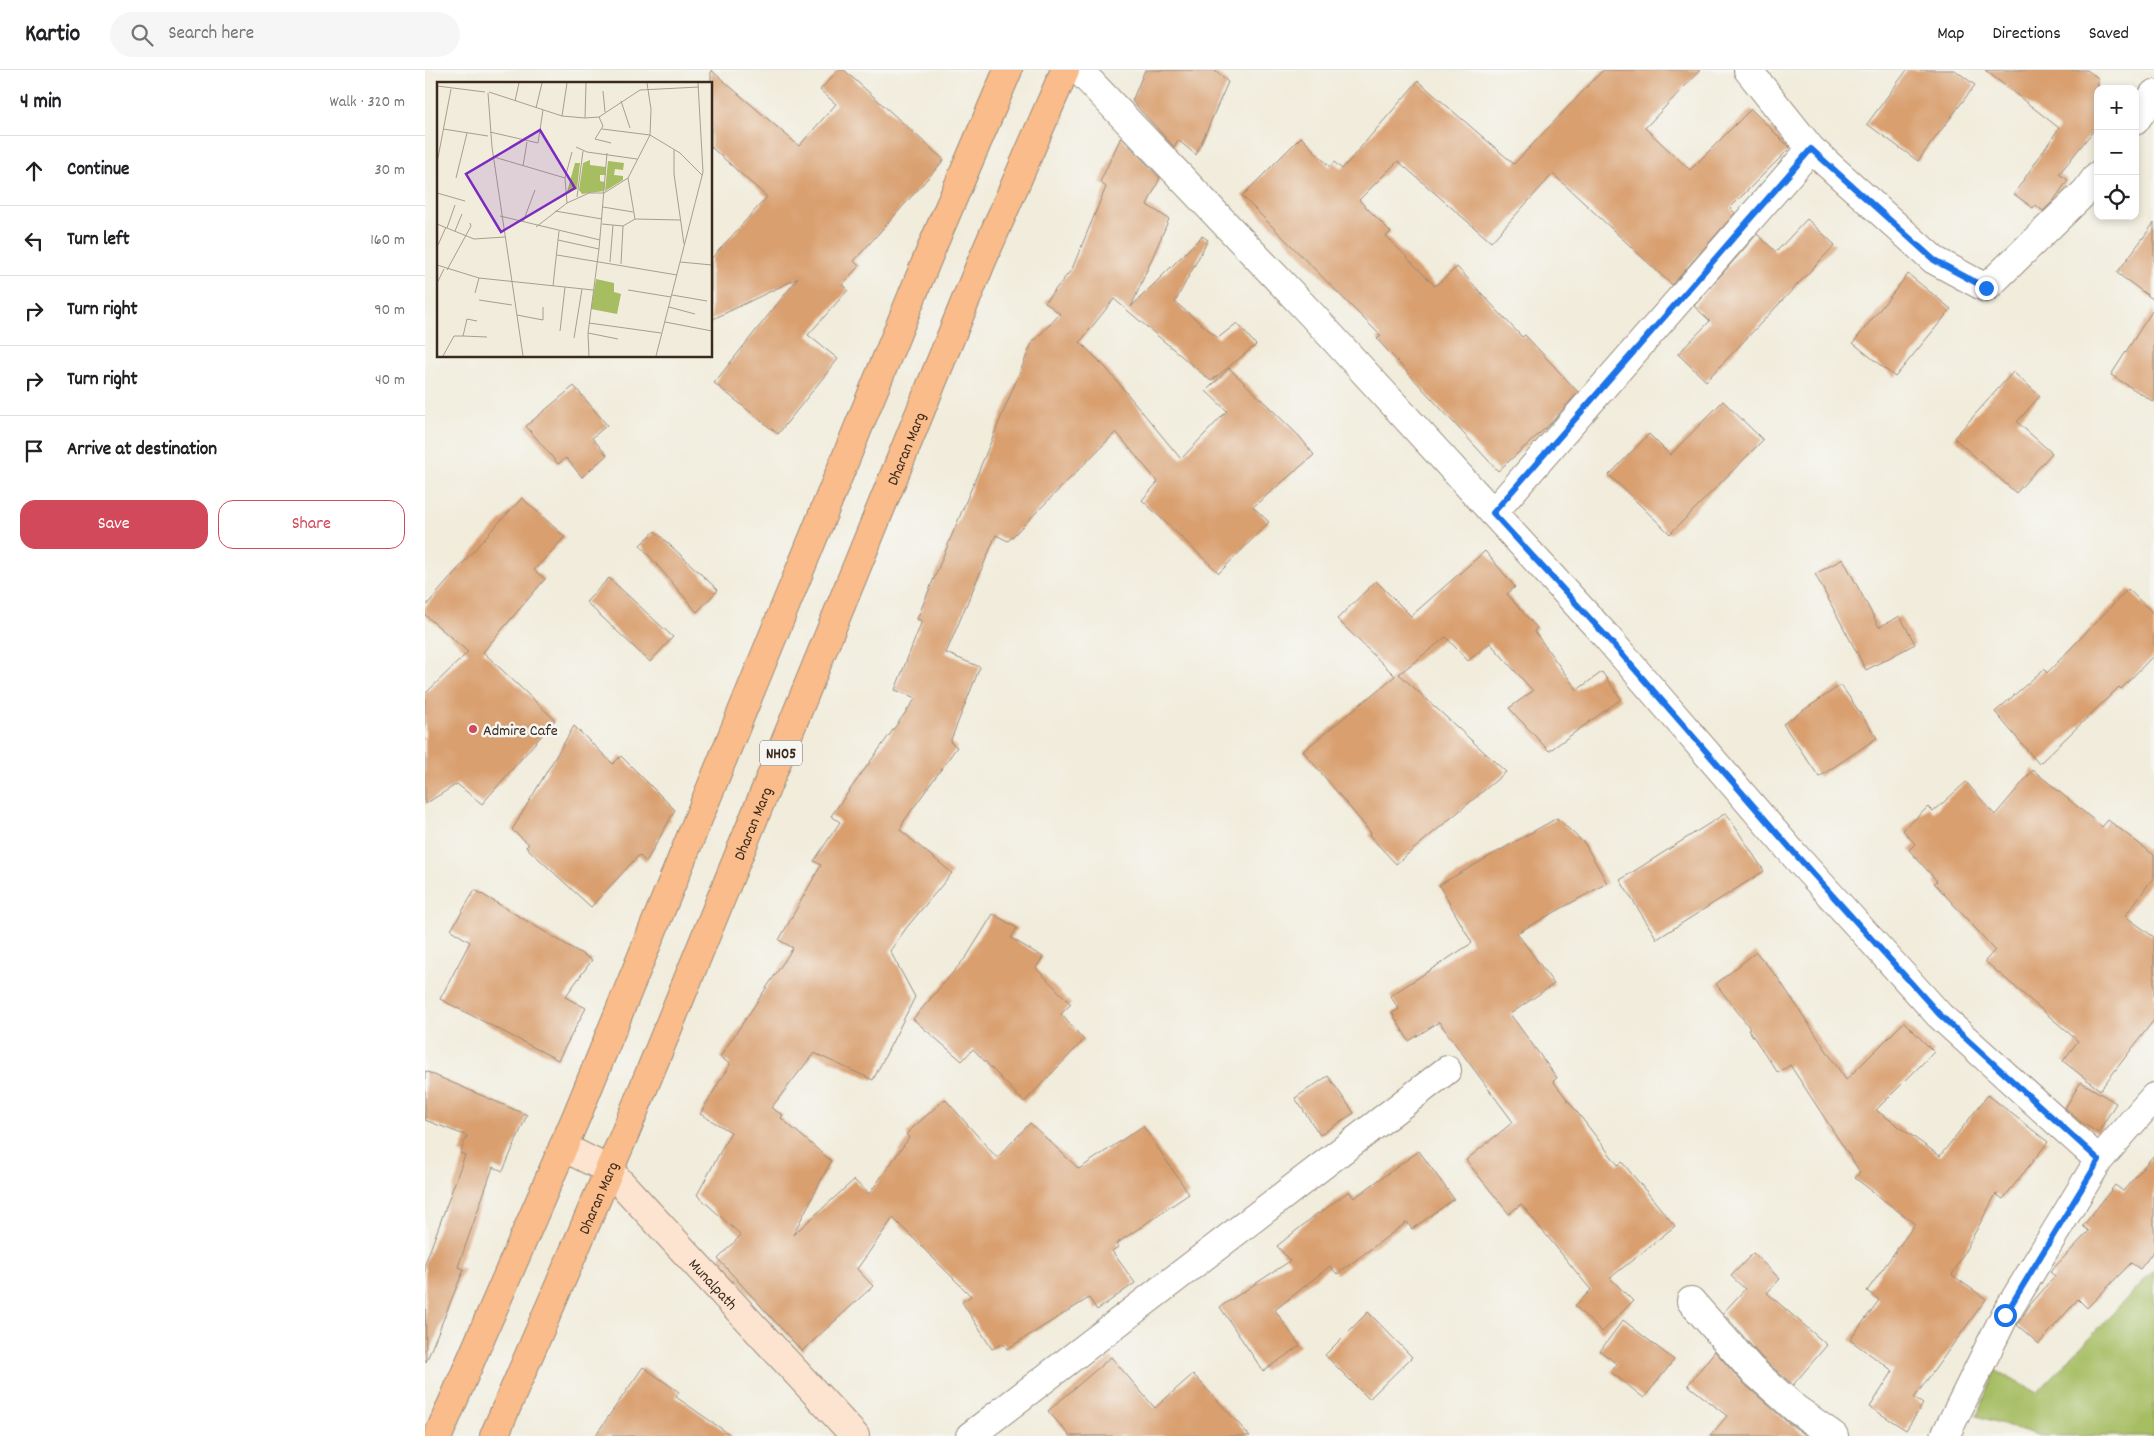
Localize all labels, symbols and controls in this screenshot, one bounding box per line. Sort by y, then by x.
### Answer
search box [110,12,460,57]
text: Kartio [25,18,80,52]
icon: search [128,21,156,49]
text: Search here [168,21,254,48]
text: Map [1937,22,1964,47]
text: Directions [1992,22,2061,47]
text: Saved [2089,22,2129,47]
inset map [437,82,713,358]
map controls [2094,85,2139,220]
button: + [2094,85,2139,130]
text: 4 min [20,88,62,118]
text: Walk · 320 m [329,91,405,114]
button: − [2094,130,2139,175]
icon: ahead [20,157,48,185]
text: Continue [67,157,129,184]
text: 30 m [375,159,405,182]
button: locate [2094,175,2139,220]
icon: left [20,227,48,255]
text: Turn left [67,227,130,254]
text: 160 m [370,229,405,252]
route end [1975,277,1998,300]
icon: right [20,297,48,325]
text: Turn right [67,297,138,324]
text: 90 m [374,299,405,322]
icon: right [20,367,48,395]
text: Turn right [67,367,138,394]
text: 40 m [375,369,405,392]
street label: Dharan Marg [882,409,933,489]
icon: arrive [20,437,48,465]
text: Arrive at destination [67,437,217,464]
button: Save [20,500,208,549]
button: Share [218,500,405,549]
place label: Admire Cafe [483,720,558,743]
marker: Admire Cafe [467,723,479,735]
road number: NH05 [760,740,802,766]
street label: Dharan Marg [729,784,779,864]
street label: Dharan Marg [574,1158,626,1239]
street label: Munalpath [682,1254,742,1316]
route start [1994,1304,2017,1327]

